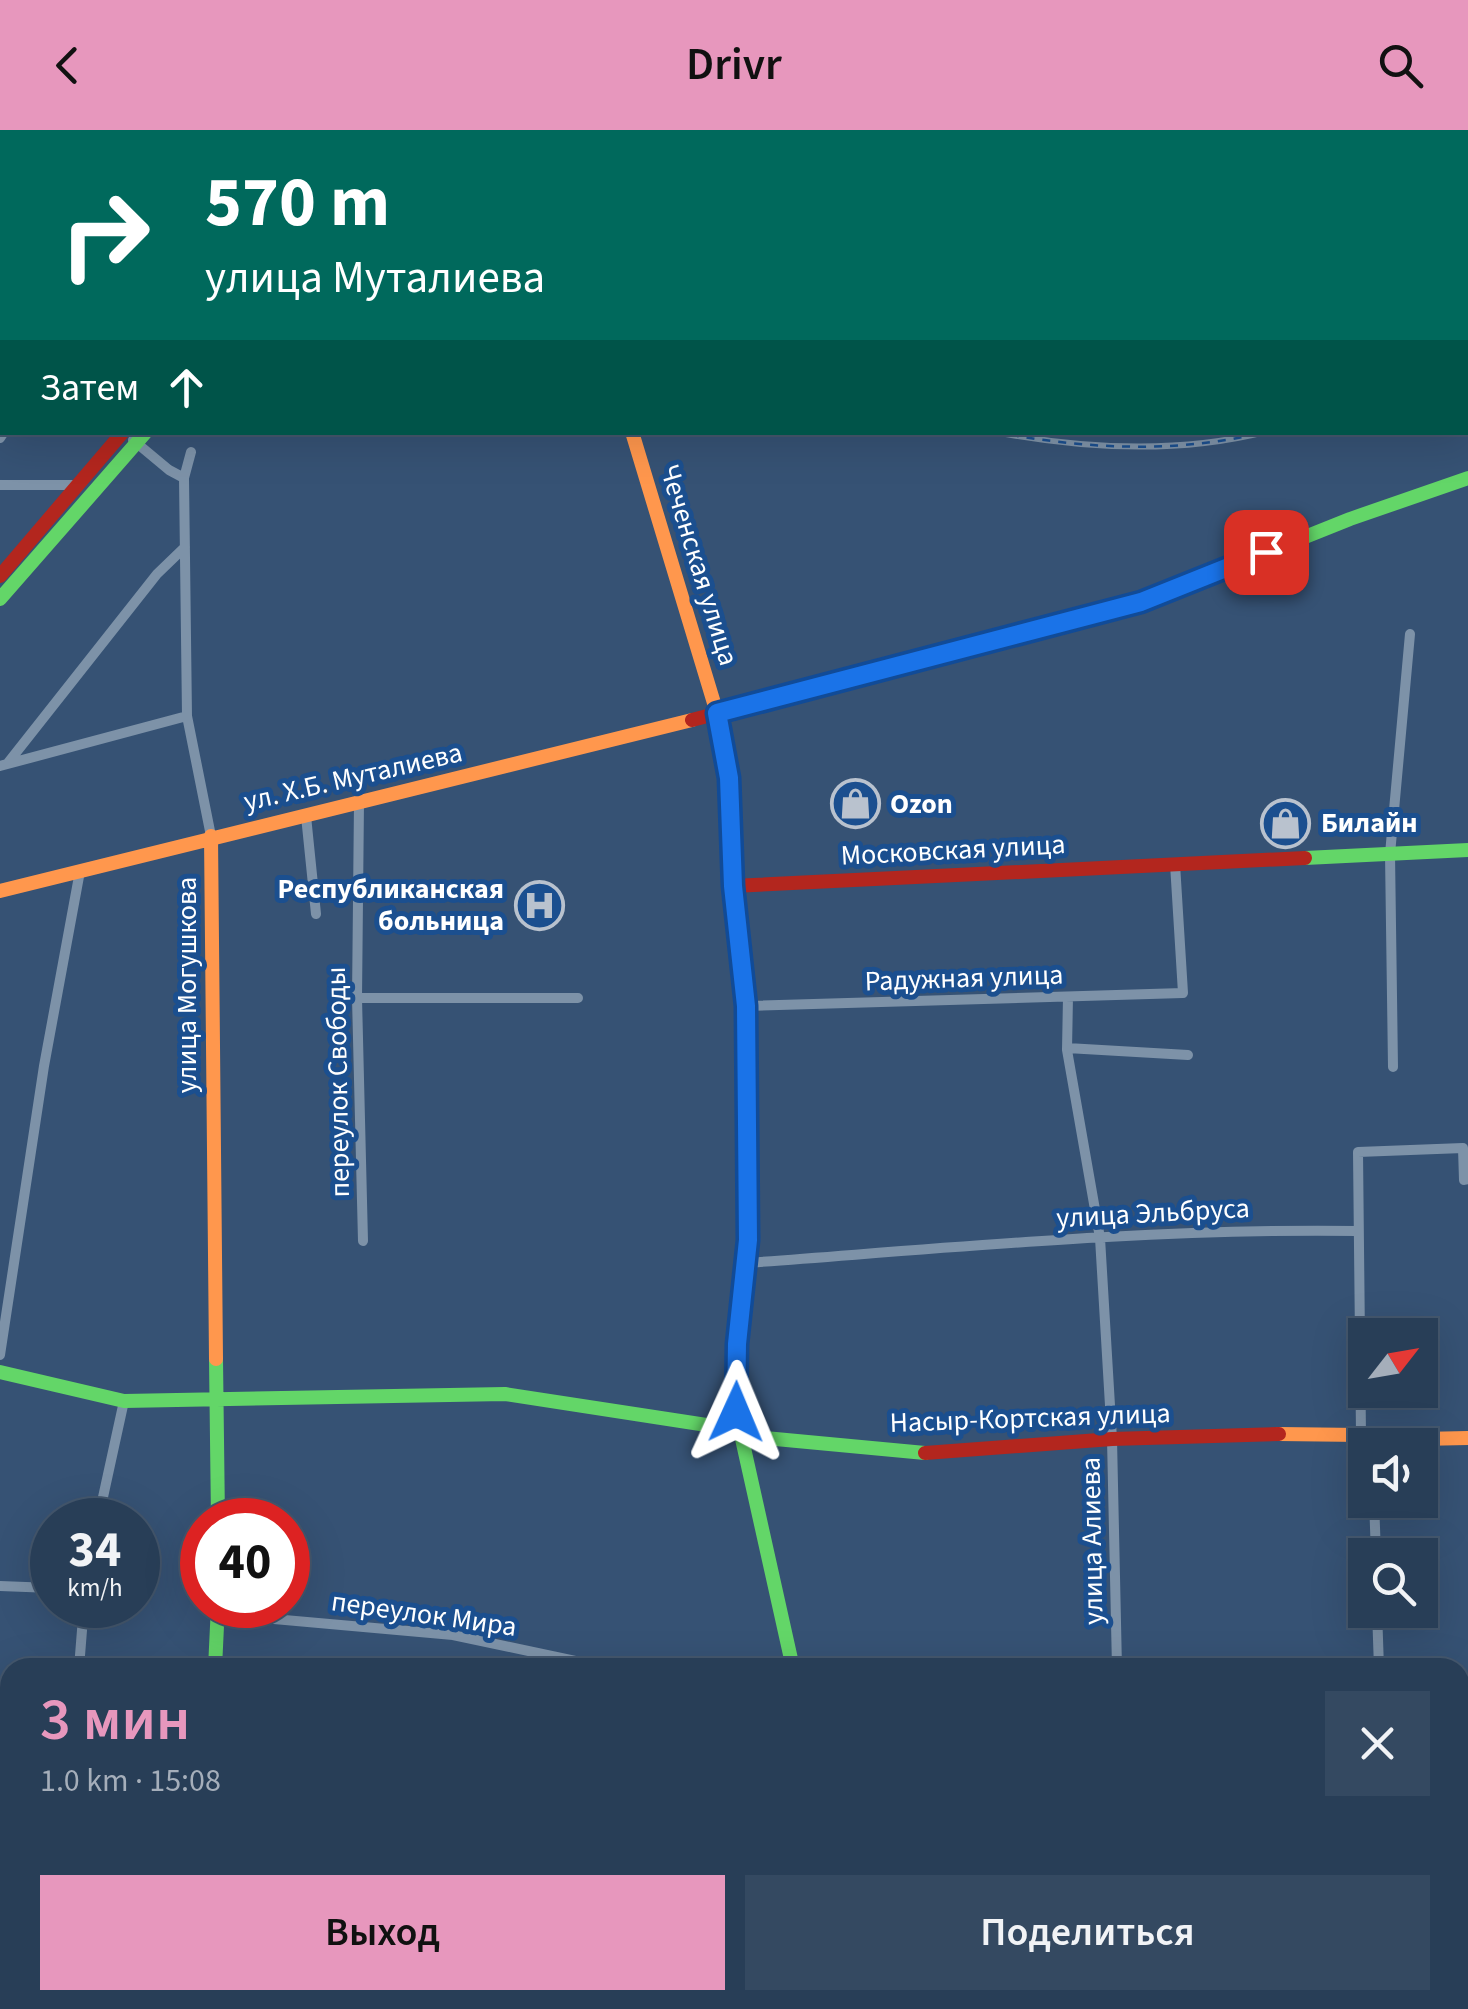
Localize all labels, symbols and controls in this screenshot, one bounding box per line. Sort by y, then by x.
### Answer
text: Drivr [686,33,782,97]
icon: back [40,38,95,93]
icon: search [1373,38,1428,93]
text: 570 m [205,153,390,253]
icon: right [40,170,170,300]
text: улица Муталиева [205,246,545,310]
icon: ahead [159,360,214,415]
text: Затем [40,361,139,415]
street label: Чеченская улица [649,459,749,671]
pin [1224,510,1309,595]
icon: arrive [1239,525,1294,580]
street label: ул. Х.Б. Муталиева [240,732,466,822]
shop icon: Ozon [829,778,881,830]
place label: Ozon [890,784,953,824]
shop icon: Билайн [1260,797,1312,849]
place label: Билайн [1321,803,1418,843]
street label: Московская улица [840,824,1066,876]
place label: Республиканская больница [278,869,504,941]
street label: улица Могушкова [167,877,207,1093]
hospital icon: Республиканская больница [513,879,565,931]
street label: Радужная улица [864,955,1064,1001]
street label: переулок Свободы [316,966,360,1198]
street label: улица Эльбруса [1055,1188,1251,1238]
north arrow [1348,1318,1438,1408]
map controls [1348,1318,1438,1628]
position arrow [684,1360,788,1464]
street label: Насыр-Кортская улица [889,1393,1171,1443]
button: sound [1348,1428,1438,1518]
street label: улица Алиева [1071,1457,1113,1625]
speed limit sign: 40 [180,1498,310,1628]
text: 34 [69,1515,121,1586]
button: search [1348,1538,1438,1628]
text: km/h [67,1570,123,1606]
street label: переулок Мира [329,1581,519,1647]
text: 3 мин [40,1678,190,1763]
button: close [1325,1691,1430,1796]
text: 1.0 km · 15:08 [40,1758,221,1804]
button: Выход [40,1875,725,1990]
button: Поделиться [745,1875,1430,1990]

